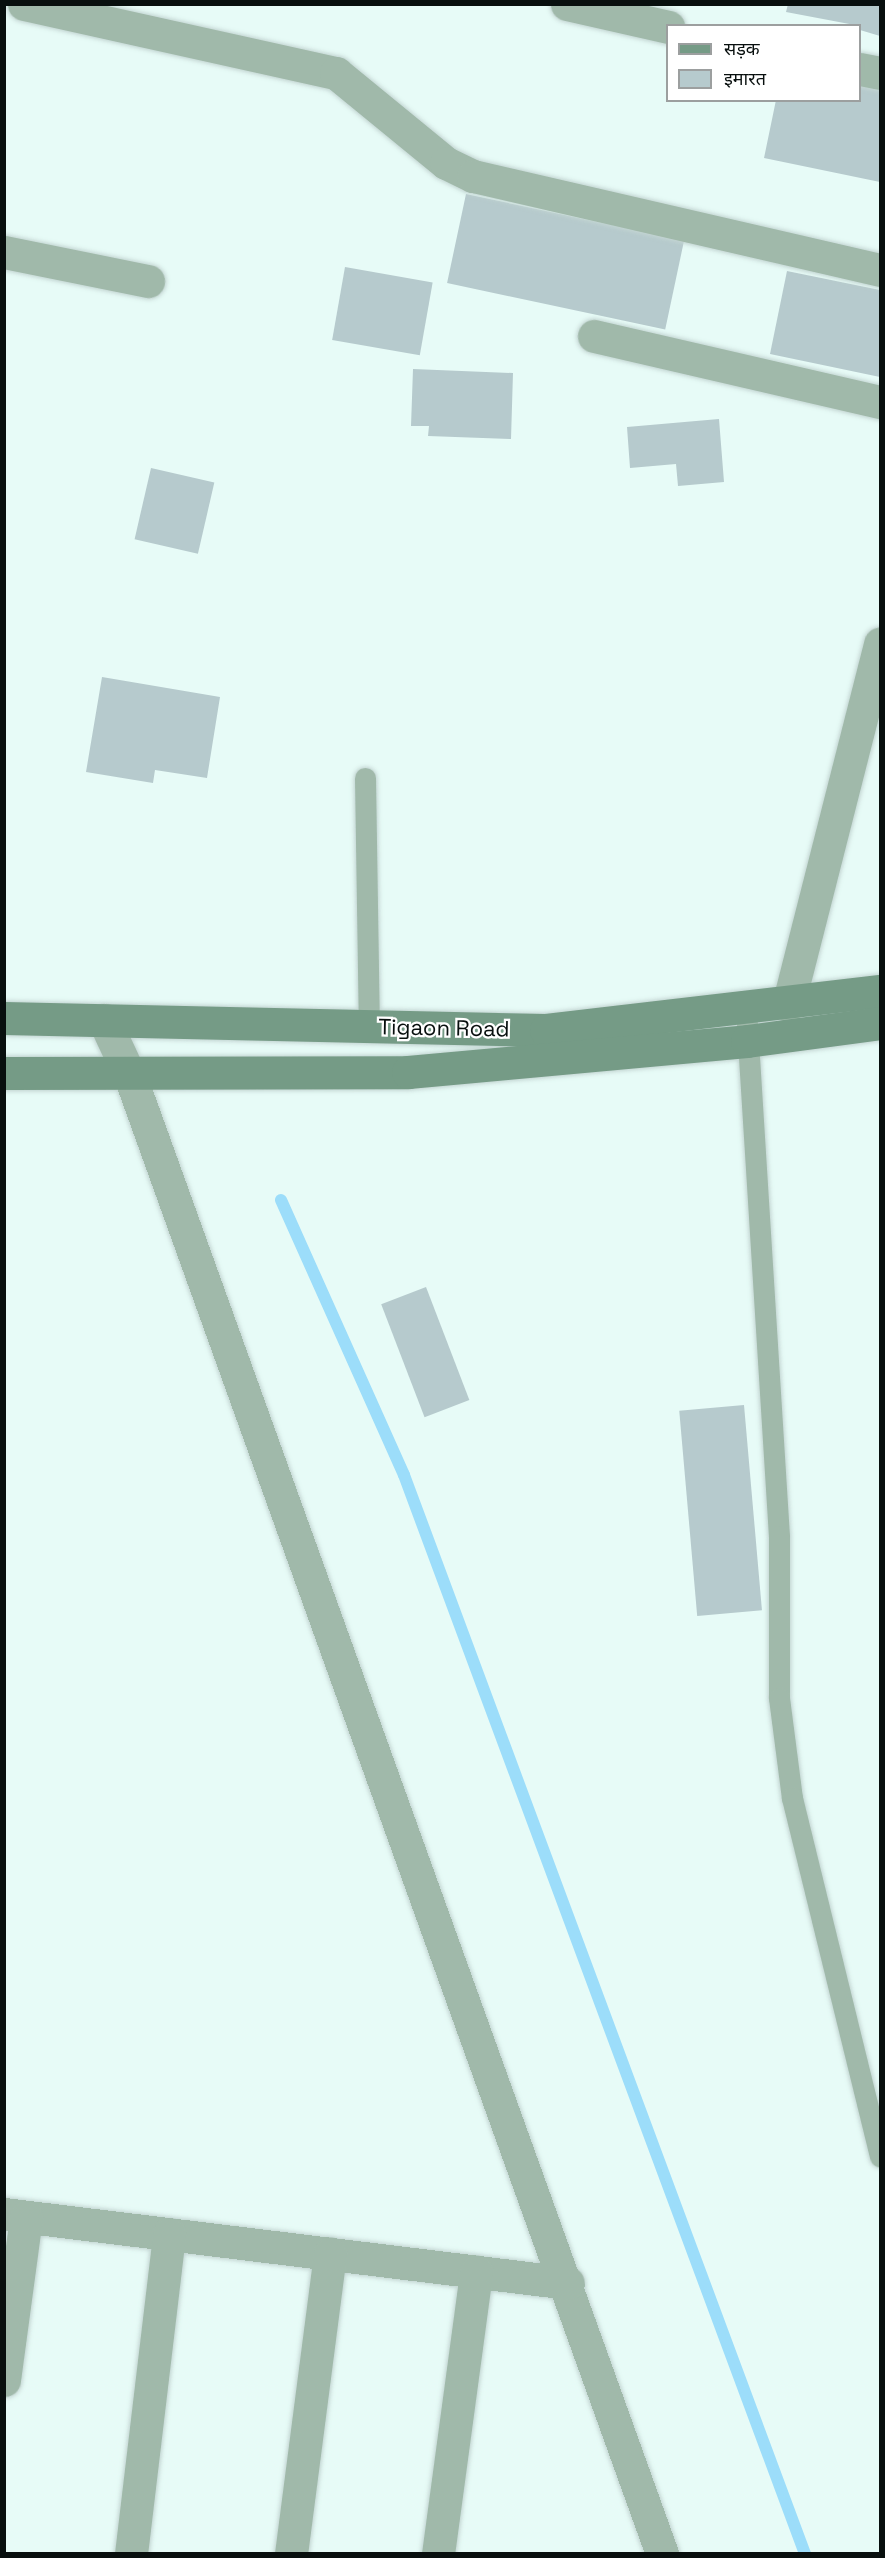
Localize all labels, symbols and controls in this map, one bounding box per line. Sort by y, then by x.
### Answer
legend [666,24,861,102]
text: सड़क [724,37,760,60]
text: इमारत [724,67,766,90]
street label: Tigaon Road [378,1014,510,1042]

